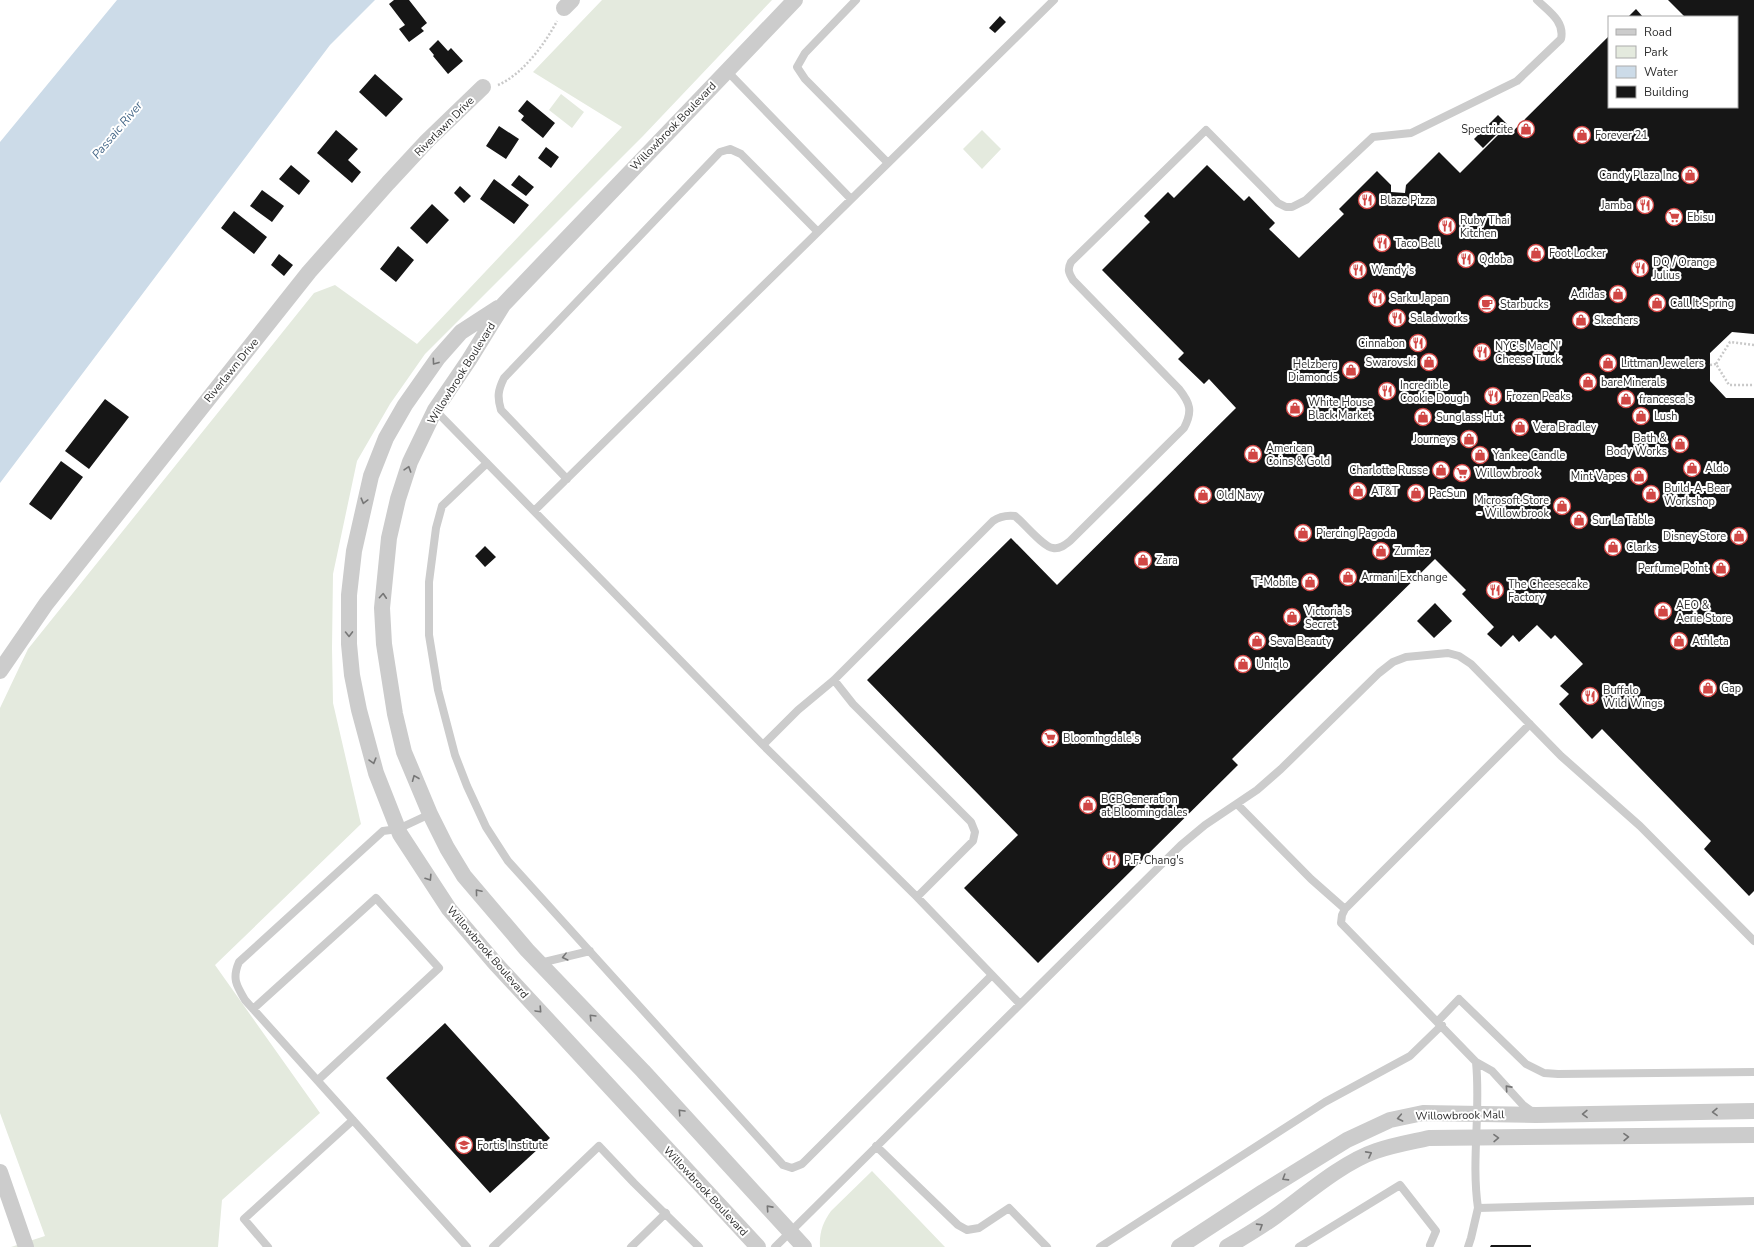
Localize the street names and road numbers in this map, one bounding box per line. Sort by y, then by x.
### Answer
street label: Willowbrook Boulevard [627,79,720,174]
street label: Riverlawn Drive [411,93,478,159]
street label: Willowbrook Boulevard [424,319,499,427]
street label: Riverlawn Drive [201,335,262,406]
street label: Willowbrook Boulevard [443,903,532,1002]
street label: Willowbrook Mall [1415,1107,1505,1124]
street label: Willowbrook Boulevard [660,1143,751,1239]

